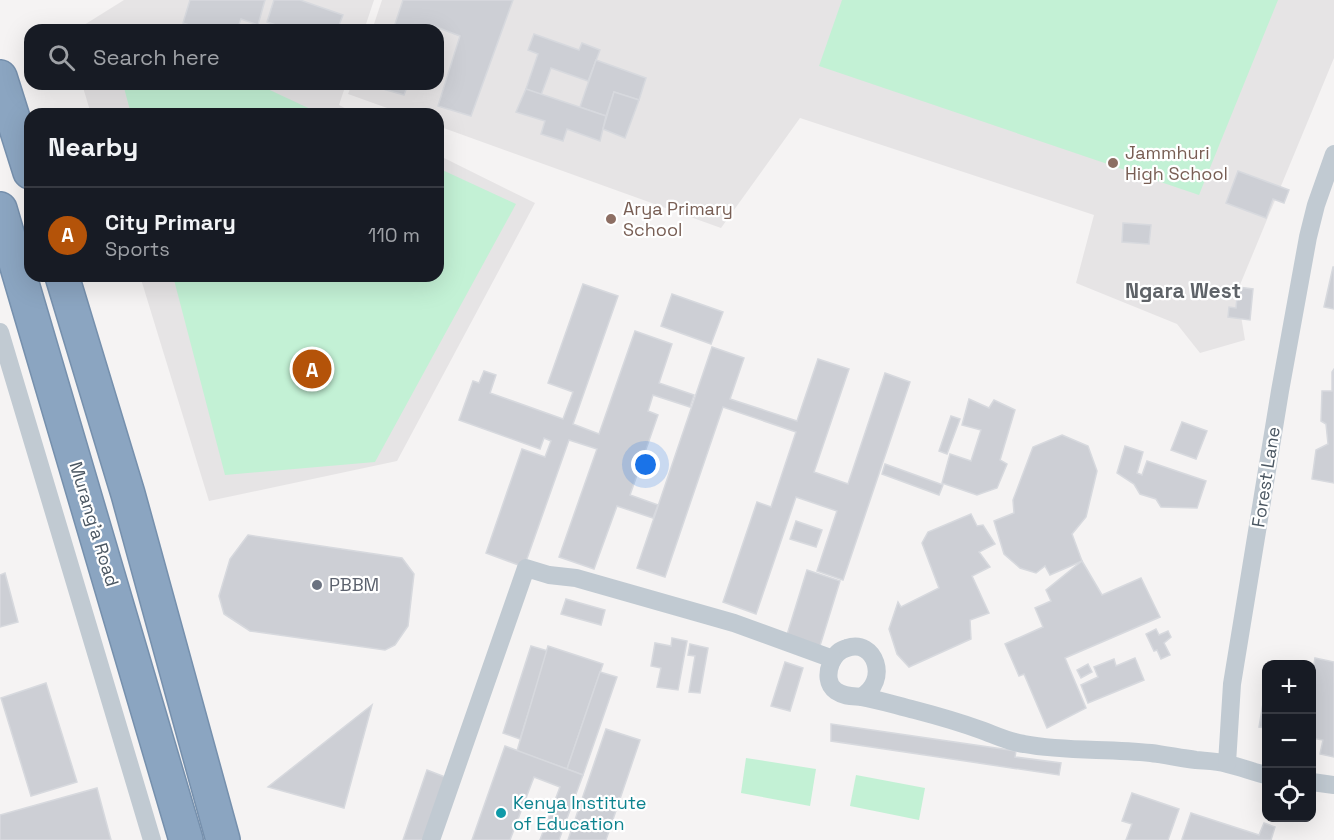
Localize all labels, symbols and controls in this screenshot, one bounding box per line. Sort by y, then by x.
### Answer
search box [24,24,444,90]
icon: search [45,41,78,74]
text: Search here [93,43,220,71]
text: Nearby [48,130,138,164]
place label: Jammhuri High School [1125,141,1228,185]
marker: Jammhuri High School [1106,156,1120,170]
place label: Arya Primary School [623,197,733,241]
text: City Primary [105,208,236,236]
marker: Arya Primary School [604,212,618,226]
text: A [61,222,74,248]
text: 110 m [368,222,420,248]
text: Sports [105,236,170,262]
district label: Ngara West [1125,277,1241,304]
pin: A [292,346,332,392]
street label: Forest Lane [1246,425,1285,529]
your location [631,450,660,479]
street label: Murang'a Road [65,459,124,589]
place label: PBBM [329,573,379,596]
marker: PBBM [310,578,324,592]
map controls [1262,660,1316,822]
button: + [1262,660,1316,714]
button: − [1262,714,1316,768]
button: locate [1262,768,1316,822]
place label: Kenya Institute of Education [513,791,646,835]
marker: Kenya Institute of Education [494,806,508,820]

